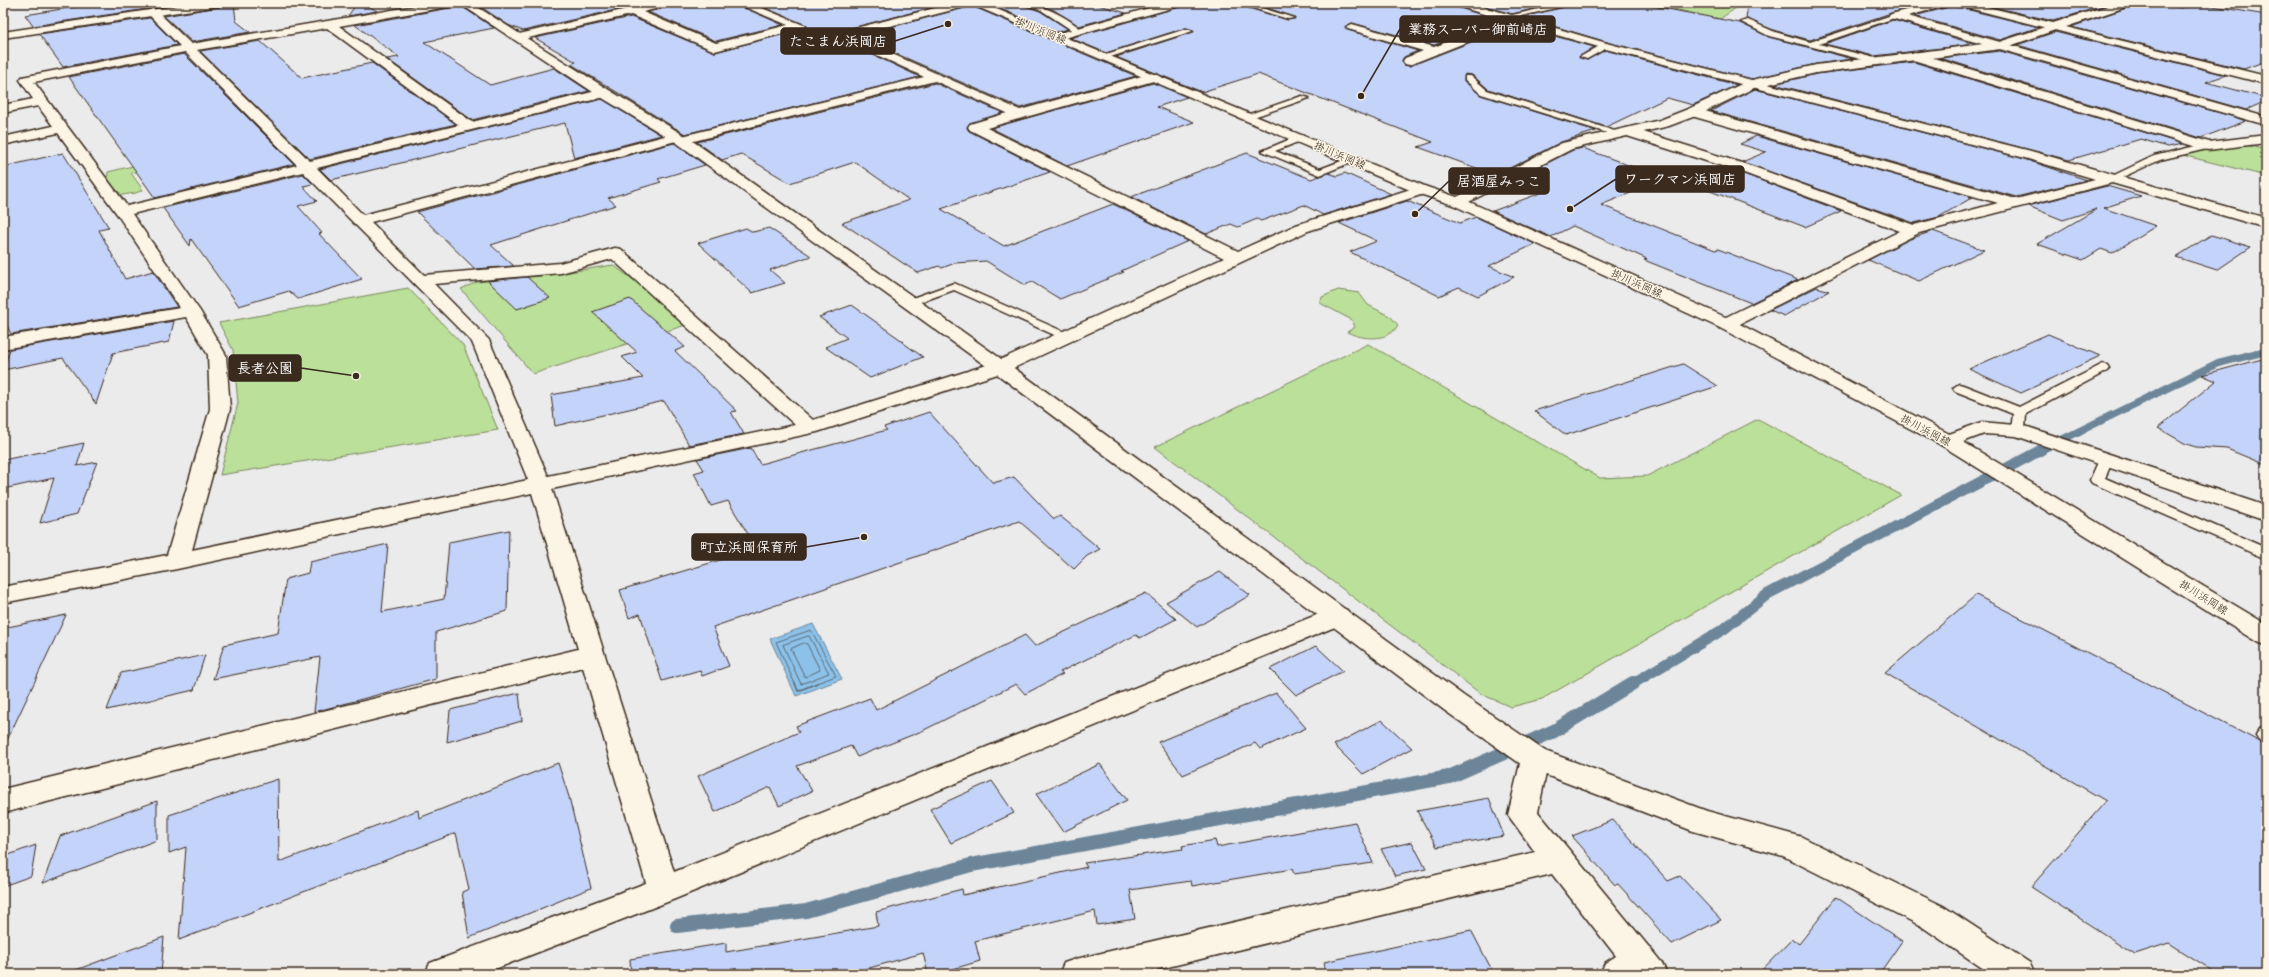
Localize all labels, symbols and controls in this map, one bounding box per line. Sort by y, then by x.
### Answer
street label: 掛川浜岡線 [1012,11,1070,50]
callout: 業務スーパー御前崎店 [1400,16,1555,42]
text: 業務スーパー御前崎店 [1408,17,1548,42]
callout: たこまん浜岡店 [781,28,895,54]
text: たこまん浜岡店 [789,29,887,54]
street label: 掛川浜岡線 [1311,136,1369,175]
callout: ワークマン浜岡店 [1616,166,1744,192]
text: ワークマン浜岡店 [1624,167,1736,192]
callout: 居酒屋みっこ [1449,168,1549,194]
text: 居酒屋みっこ [1457,169,1541,194]
street label: 掛川浜岡線 [1608,264,1666,303]
callout: 長者公園 [229,355,301,381]
text: 長者公園 [237,356,293,381]
street label: 掛川浜岡線 [1897,409,1955,452]
callout: 町立浜岡保育所 [692,534,806,560]
text: 町立浜岡保育所 [700,535,798,560]
street label: 掛川浜岡線 [2175,575,2232,620]

